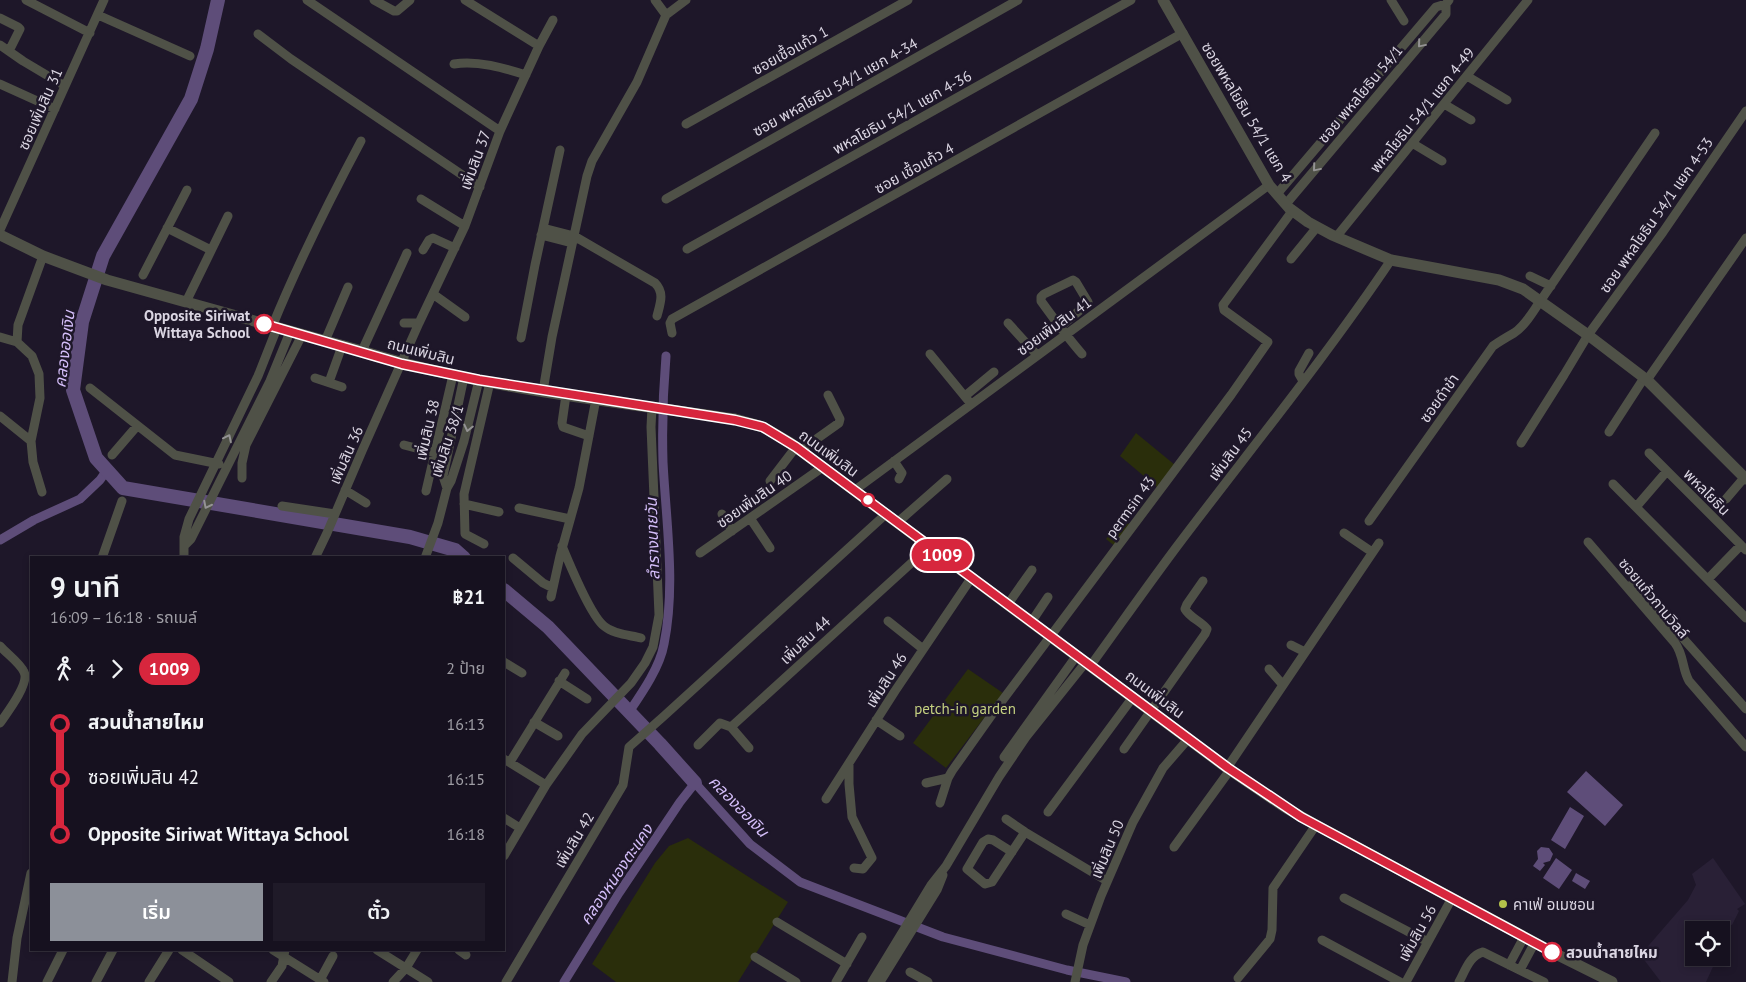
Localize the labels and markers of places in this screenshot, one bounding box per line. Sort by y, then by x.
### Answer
place label: Opposite Siriwat Wittaya School [144,306,251,342]
marker: Opposite Siriwat Wittaya School [254,314,274,334]
unlabelled marker [861,493,875,507]
place label: คาเฟ่ อเมซอน [1513,895,1595,914]
marker: คาเฟ่ อเมซอน [1497,898,1509,910]
marker: สวนน้ำสายไหม [1542,942,1562,962]
place label: สวนน้ำสายไหม [1566,942,1658,962]

